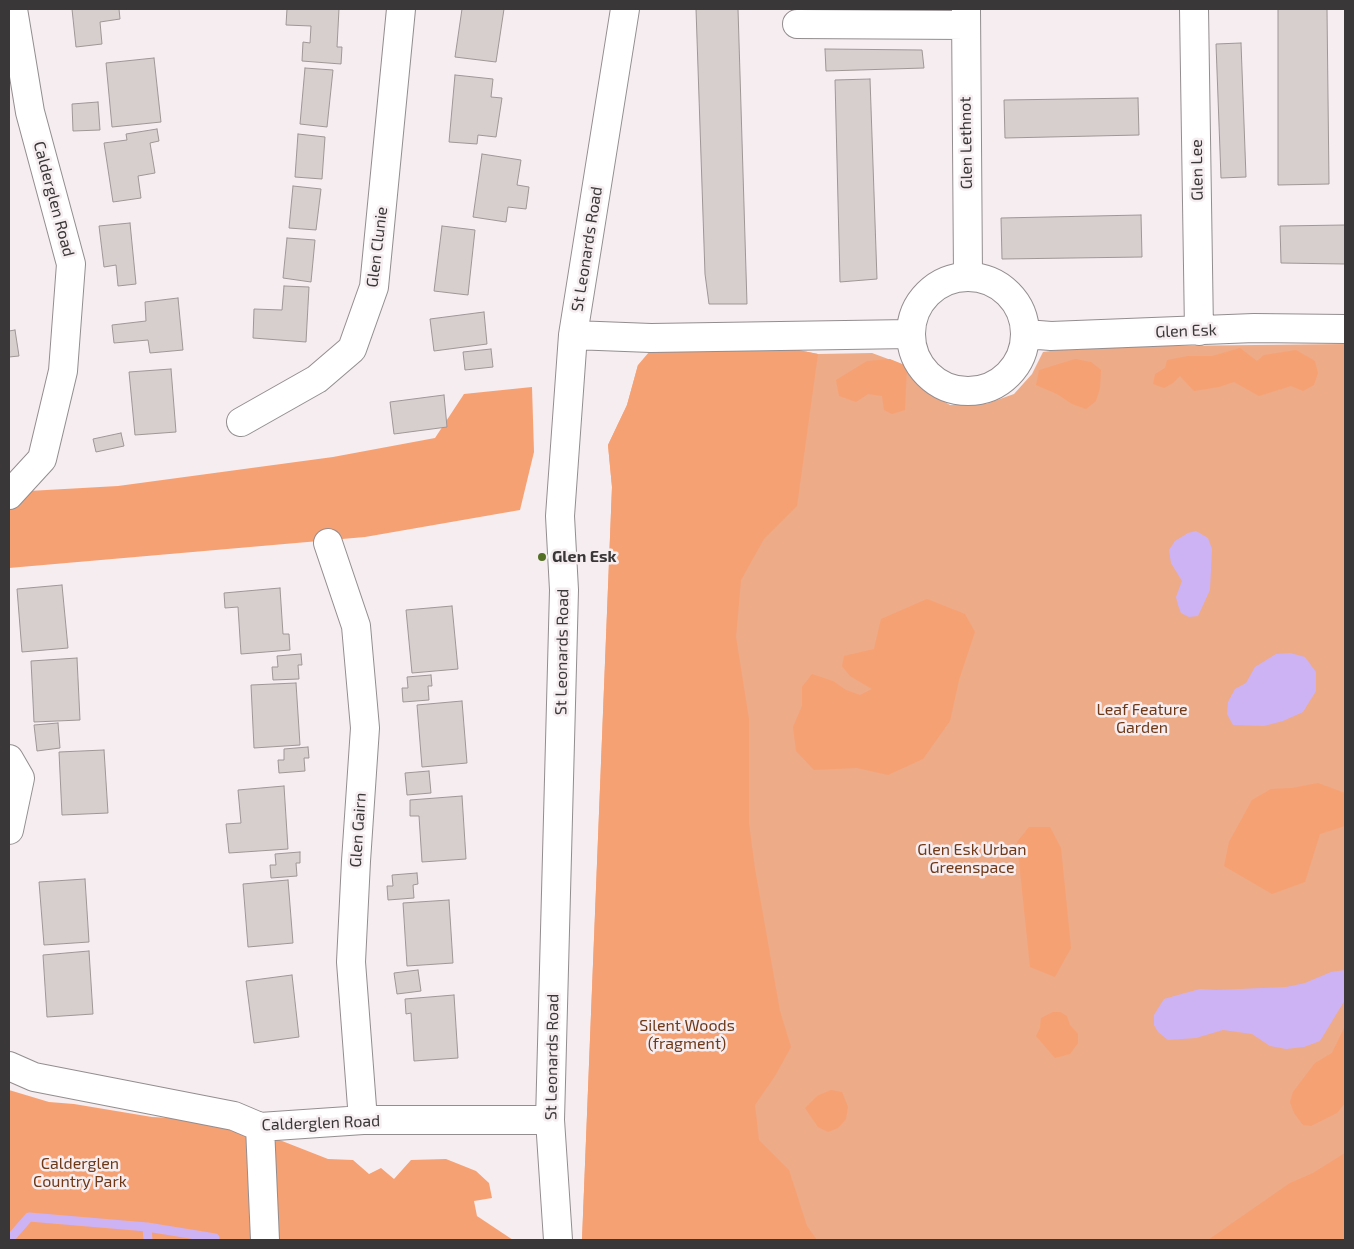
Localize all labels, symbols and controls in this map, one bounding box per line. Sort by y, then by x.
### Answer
street label: Glen Lethnot [956,96,976,190]
street label: Calderglen Road [29,139,79,259]
street label: Glen Lee [1187,139,1207,201]
street label: St Leonards Road [568,185,606,313]
street label: Glen Clunie [363,206,391,288]
street label: Glen Esk [1155,320,1217,342]
place label: Glen Esk [552,547,616,567]
marker: Glen Esk [536,551,548,563]
street label: St Leonards Road [551,589,573,715]
park label: Leaf Feature Garden [1097,700,1187,738]
street label: Glen Gairn [346,792,370,868]
park label: Glen Esk Urban Greenspace [917,840,1027,878]
street label: St Leonards Road [541,994,563,1120]
park label: Silent Woods (fragment) [639,1016,735,1054]
street label: Calderglen Road [261,1111,381,1135]
park label: Calderglen Country Park [33,1154,127,1192]

